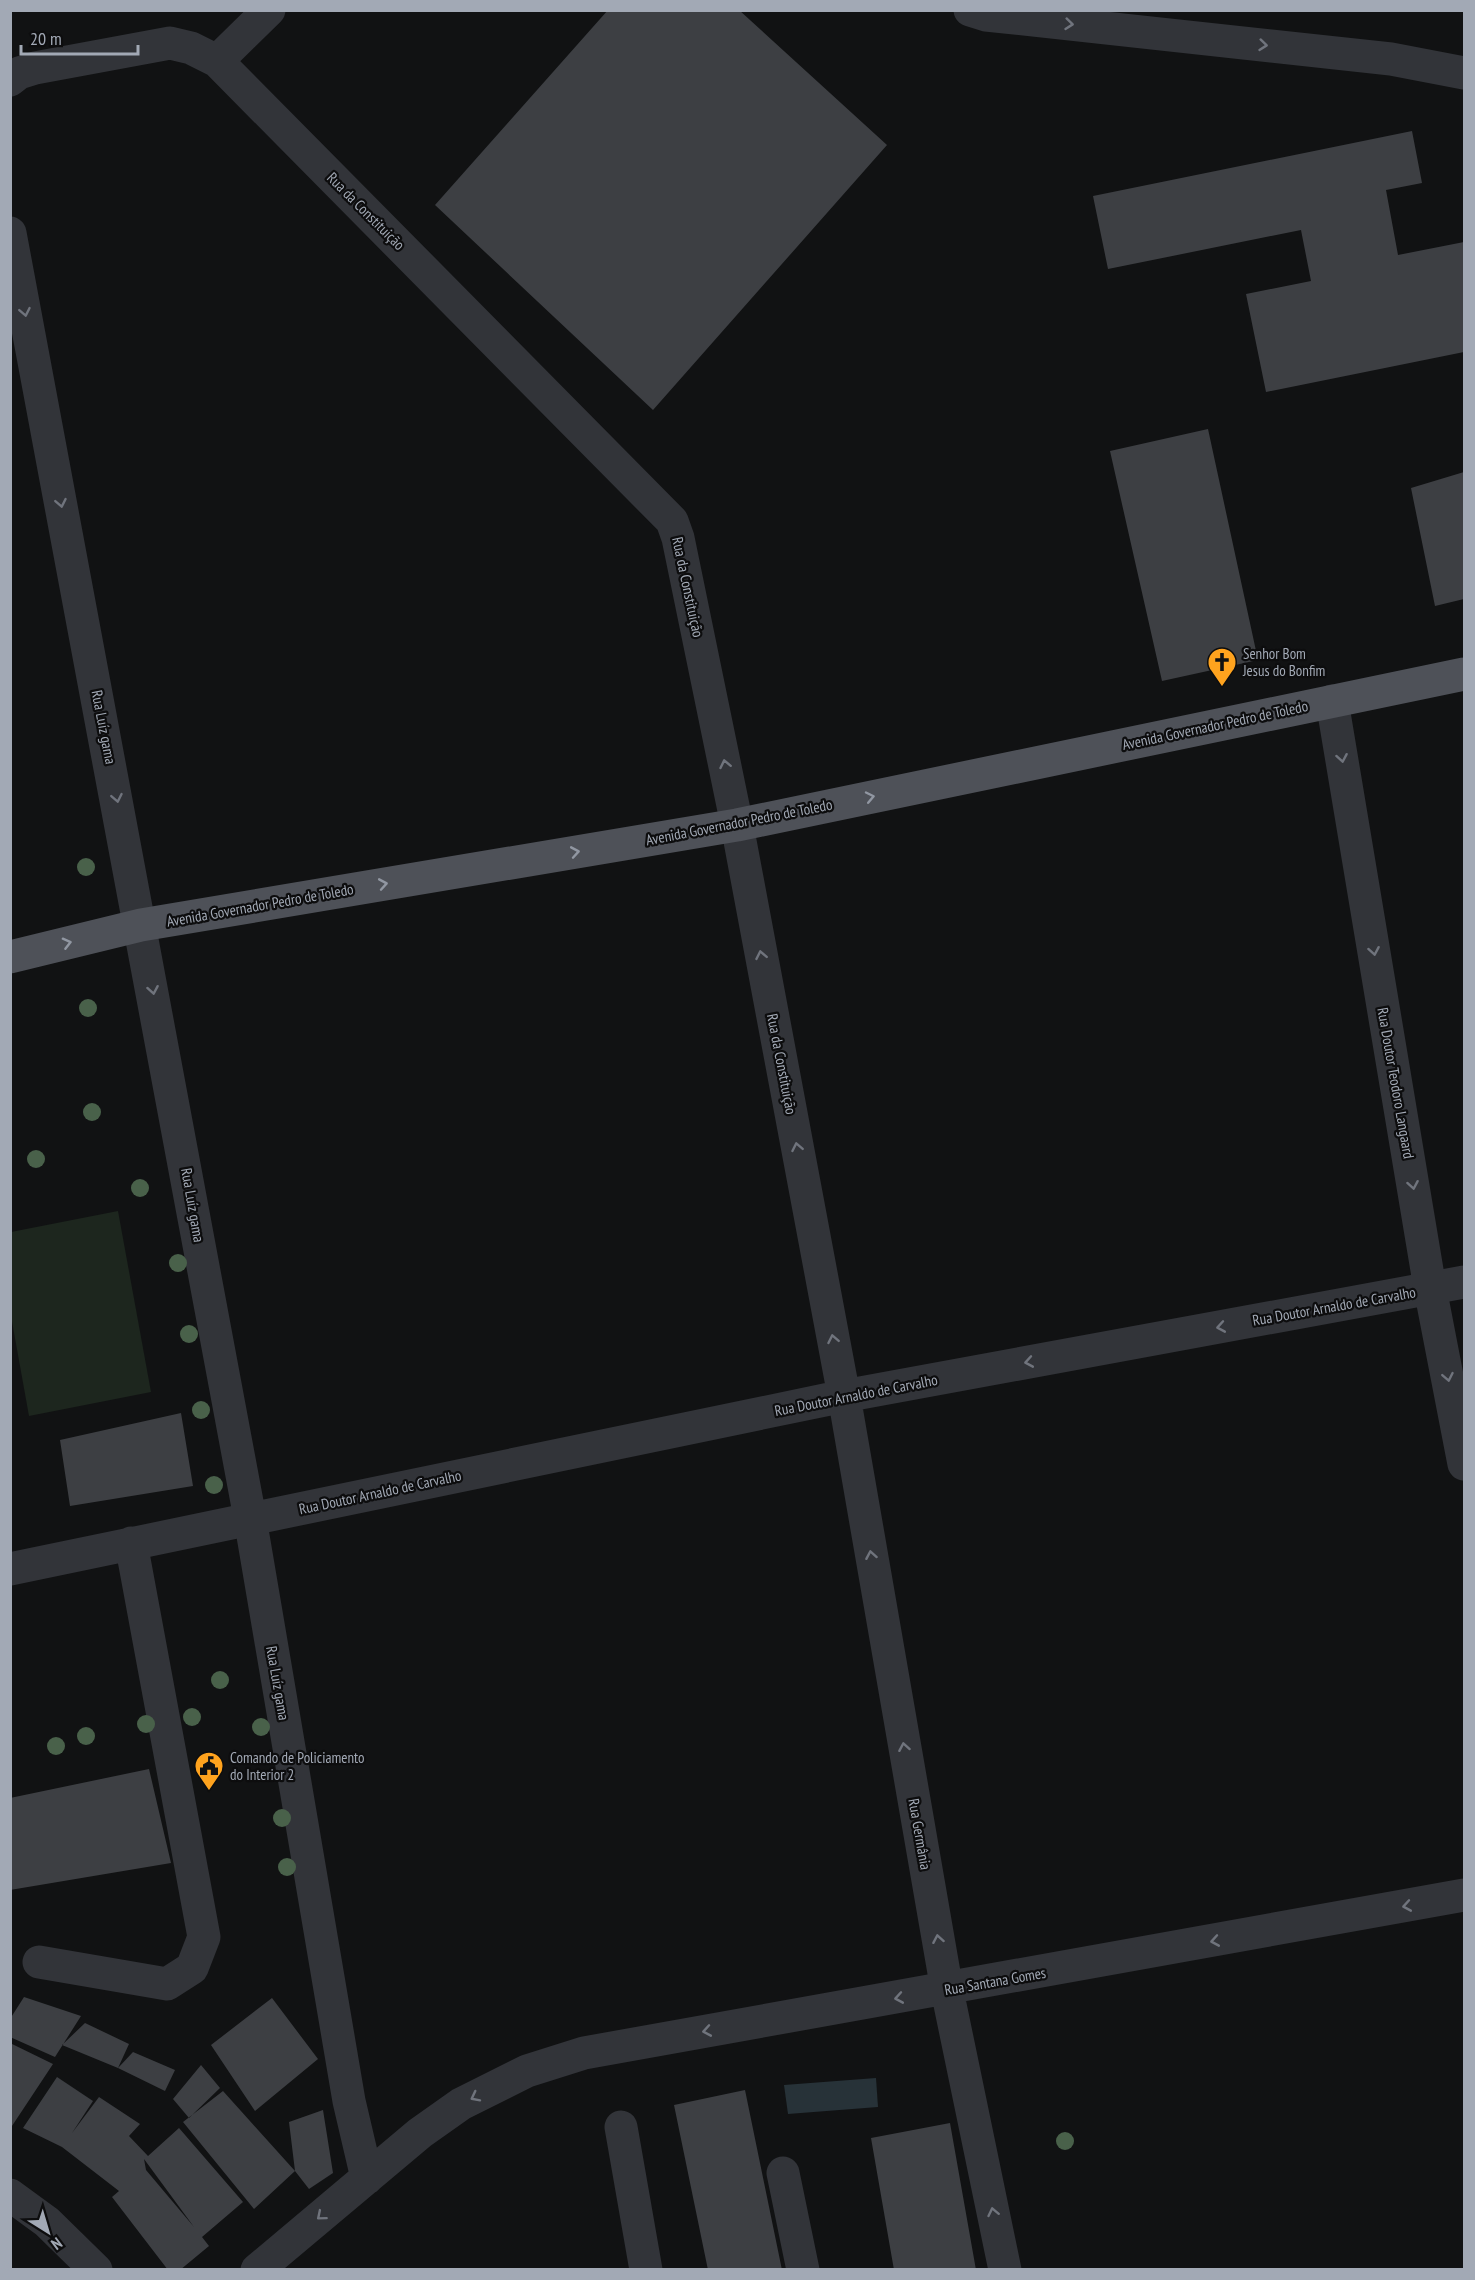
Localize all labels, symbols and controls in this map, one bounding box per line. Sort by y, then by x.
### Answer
one-way arrow [1065,17,1074,30]
scale bar [21,18,138,56]
text: 20 m [30,27,62,50]
one-way arrow [1259,38,1268,51]
street label: Rua da Constituição [323,168,409,254]
one-way arrow [18,306,31,316]
one-way arrow [54,498,67,508]
street label: Rua da Constituição [668,535,708,639]
place label: Senhor Bom Jesus do Bonfim [1242,644,1325,680]
church icon: Senhor Bom Jesus do Bonfim [1206,646,1238,688]
street label: Rua Luíz gama [88,688,120,766]
street label: Avenida Governador Pedro de Toledo [1120,696,1310,754]
one-way arrow [1335,753,1348,763]
one-way arrow [719,759,732,769]
one-way arrow [864,791,874,804]
one-way arrow [110,793,123,803]
street label: Avenida Governador Pedro de Toledo [644,795,834,849]
one-way arrow [570,846,580,859]
one-way arrow [377,878,387,891]
street label: Avenida Governador Pedro de Toledo [165,879,355,931]
one-way arrow [62,938,72,951]
one-way arrow [1367,945,1380,955]
one-way arrow [756,951,768,960]
one-way arrow [146,984,159,994]
street label: Rua Doutor Teodoro Langaard [1373,1006,1419,1160]
street label: Rua da Constituição [763,1012,801,1116]
one-way arrow [791,1142,804,1152]
street label: Rua Luíz gama [177,1166,209,1244]
one-way arrow [1407,1180,1419,1189]
street label: Rua Doutor Arnaldo de Carvalho [1251,1282,1417,1330]
one-way arrow [1216,1320,1226,1333]
one-way arrow [827,1334,840,1344]
one-way arrow [1025,1355,1035,1368]
street label: Rua Doutor Arnaldo de Carvalho [773,1370,939,1420]
one-way arrow [1441,1371,1454,1381]
street label: Rua Doutor Arnaldo de Carvalho [297,1465,463,1519]
one-way arrow [865,1550,878,1560]
street label: Rua Luíz gama [262,1644,294,1722]
one-way arrow [899,1742,911,1751]
place label: Comando de Policiamento do Interior 2 [230,1748,365,1784]
public building icon: Comando de Policiamento do Interior 2 [193,1750,225,1792]
street label: Rua Germânia [904,1797,936,1871]
one-way arrow [1402,1899,1412,1912]
one-way arrow [932,1934,945,1944]
one-way arrow [1210,1934,1220,1947]
street label: Rua Santana Gomes [943,1963,1047,1999]
one-way arrow [895,1991,905,2004]
one-way arrow [702,2024,712,2037]
one-way arrow [471,2090,481,2101]
north arrow [18,2202,78,2262]
one-way arrow [987,2208,1000,2218]
one-way arrow [317,2209,328,2220]
text: N [48,2233,66,2255]

